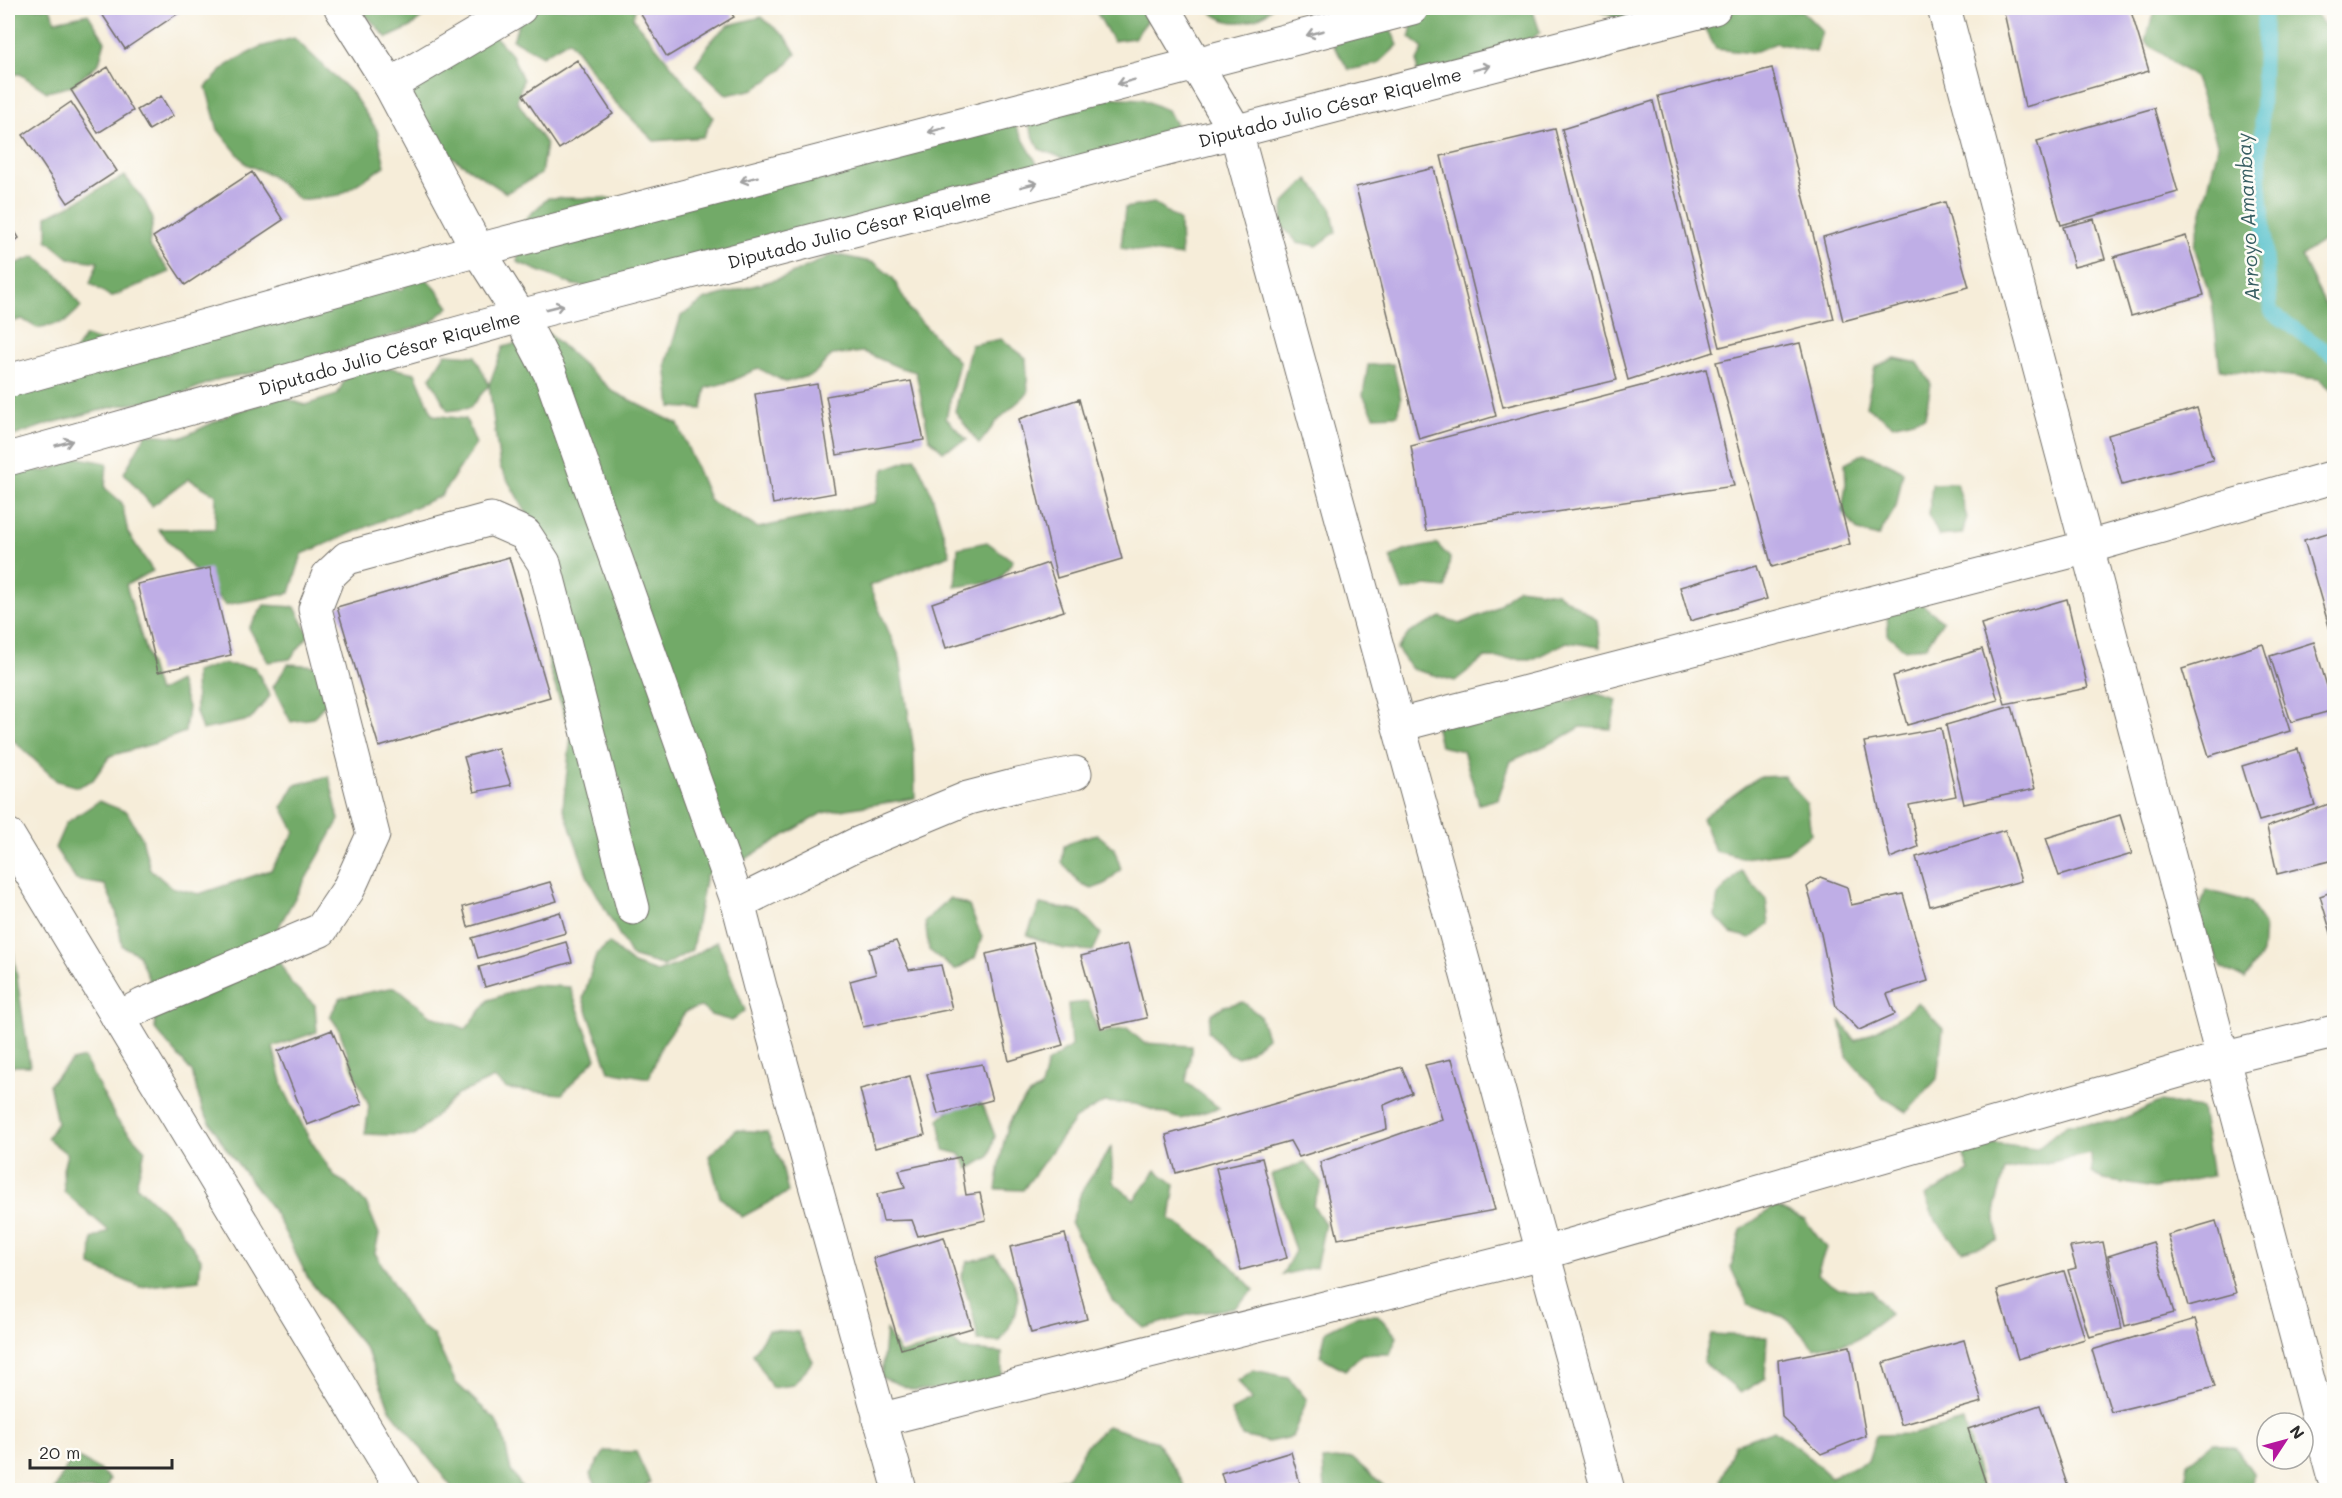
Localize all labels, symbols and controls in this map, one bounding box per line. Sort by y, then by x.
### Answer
one-way arrow [1306,27,1325,39]
one-way arrow [1472,61,1491,73]
street label: Diputado Julio César Riquelme [1196,62,1464,153]
one-way arrow [1117,76,1136,88]
one-way arrow [928,125,947,137]
water label: Arroyo Amambay [2230,132,2264,302]
one-way arrow [739,174,758,186]
one-way arrow [1019,179,1038,191]
street label: Diputado Julio César Riquelme [725,183,993,274]
one-way arrow [546,301,565,312]
street label: Diputado Julio César Riquelme [256,304,523,400]
one-way arrow [54,437,73,448]
north arrow [2255,1411,2315,1471]
text: N [2285,1421,2310,1443]
scale bar [30,1432,172,1470]
text: 20 m [39,1440,80,1464]

